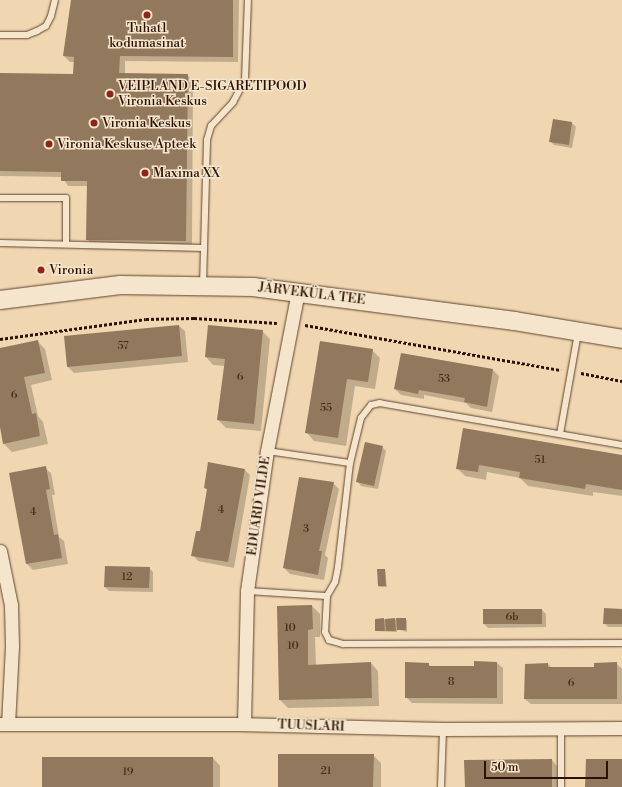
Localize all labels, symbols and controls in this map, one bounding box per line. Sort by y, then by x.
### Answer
marker: Tuhat1 kodumasinat [142,10,152,20]
place label: Tuhat1 kodumasinat [109,21,185,52]
place label: VEIPLAND E-SIGARETIPOOD Vironia Keskus [118,79,307,110]
marker: VEIPLAND E-SIGARETIPOOD Vironia Keskus [105,89,115,99]
place label: Vironia Keskus [102,115,191,131]
marker: Vironia Keskus [89,118,99,128]
place label: Vironia Keskuse Apteek [57,136,196,152]
marker: Vironia Keskuse Apteek [44,139,54,149]
place label: Maxima XX [153,165,220,181]
marker: Maxima XX [140,168,150,178]
place label: Vironia [49,262,93,278]
marker: Vironia [36,265,46,275]
street label: JÄRVEKÜLA TEE [258,280,366,308]
house number: 57 [117,339,129,353]
house number: 6 [237,370,243,384]
house number: 53 [438,372,450,386]
house number: 6 [11,388,17,402]
house number: 55 [320,401,332,415]
house number: 51 [535,453,545,467]
street label: EDUARD VILDE [244,455,274,557]
house number: 4 [218,503,224,517]
house number: 4 [30,505,36,519]
house number: 3 [303,522,309,536]
house number: 12 [121,570,133,584]
house number: 6b [506,610,518,624]
house number: 10 [284,621,296,635]
house number: 10 [287,639,299,653]
house number: 8 [448,675,454,689]
house number: 6 [568,676,574,690]
street label: TUUSLARI [277,717,345,735]
scale bar [486,753,610,779]
text: 50 m [491,760,519,775]
house number: 21 [320,764,332,778]
house number: 19 [122,765,134,779]

